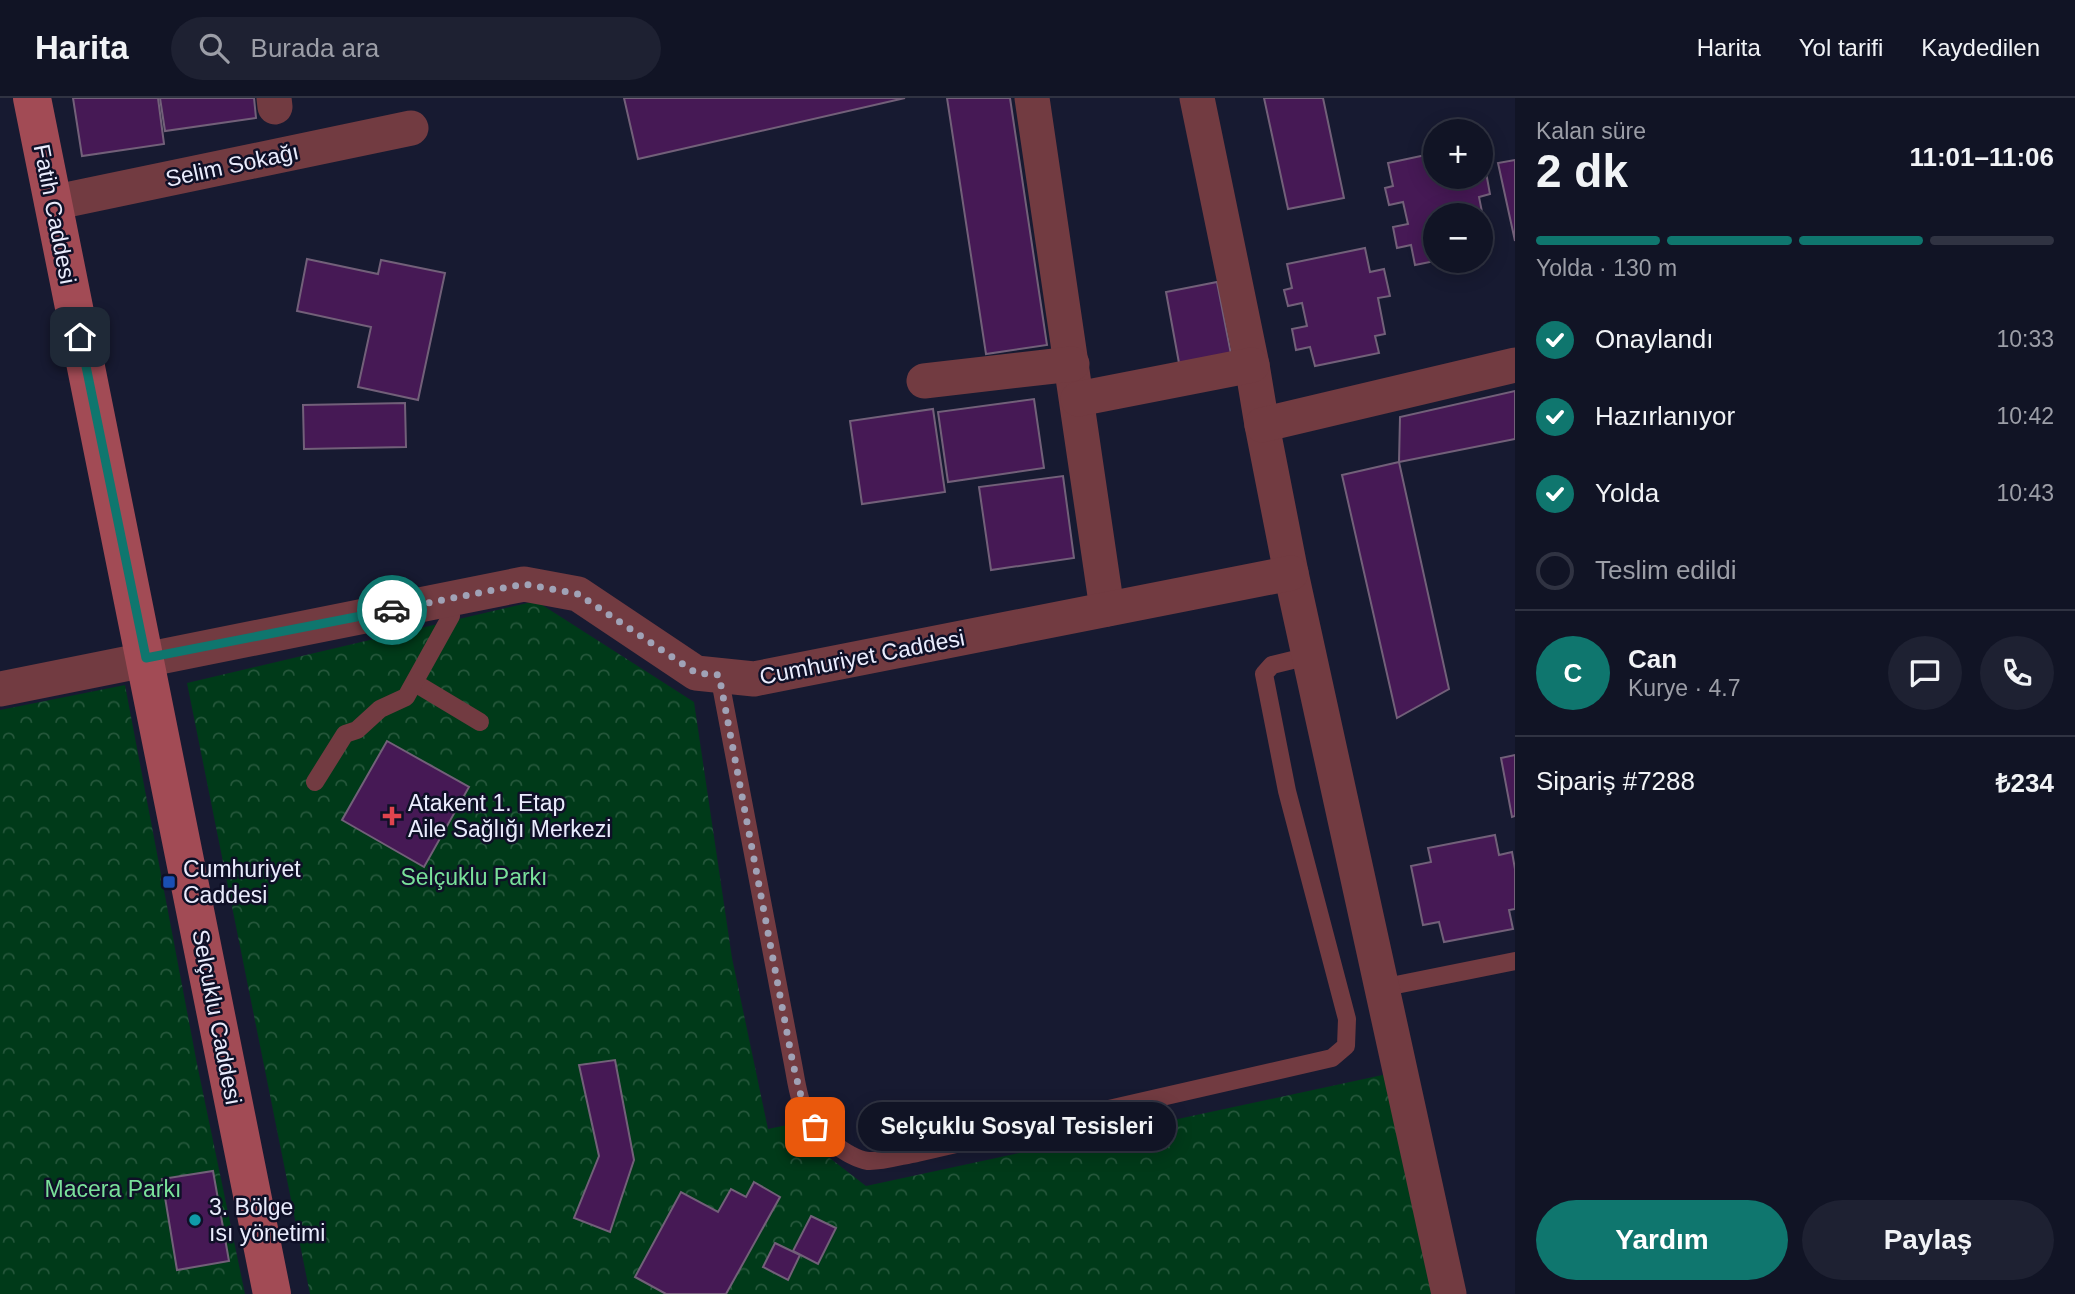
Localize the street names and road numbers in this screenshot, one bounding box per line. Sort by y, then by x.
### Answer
street label: Selim Sokağı [163,138,301,192]
street label: Fatih Caddesi [29,142,81,286]
street label: Cumhuriyet Caddesi [757,624,967,690]
street label: Selçuklu Caddesi [187,927,247,1107]

